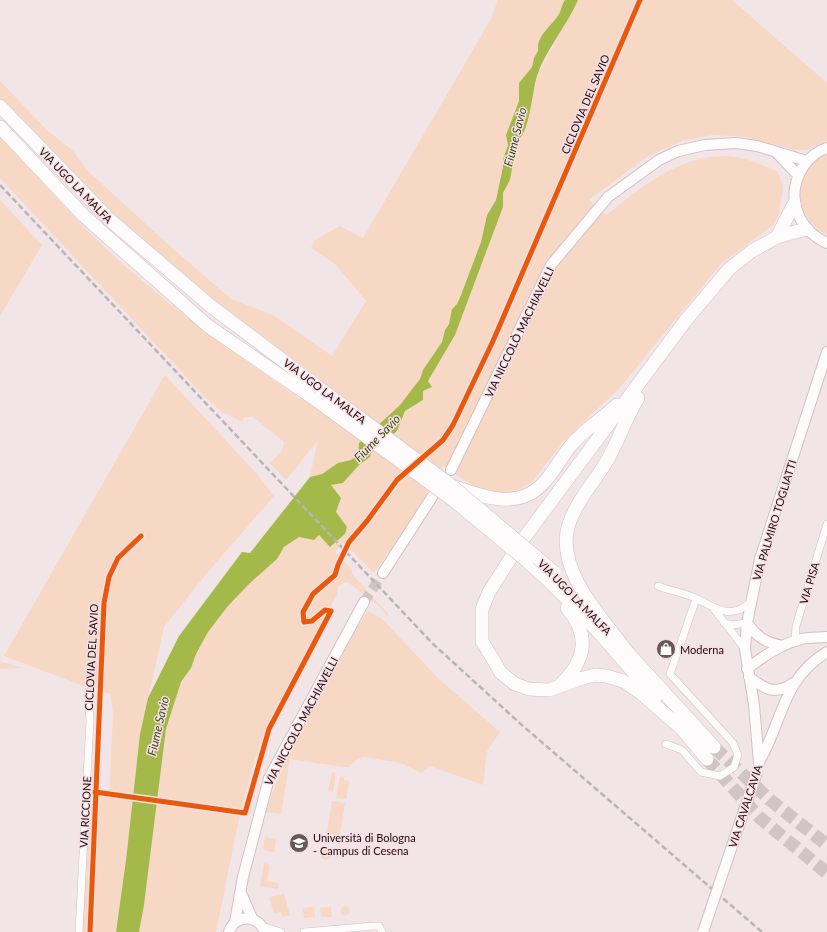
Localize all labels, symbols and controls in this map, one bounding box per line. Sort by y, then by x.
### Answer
street label: CICLOVIA DEL SAVIO [558,52,612,156]
water label: Fiume Savio [500,106,530,168]
street label: VIA UGO LA MALFA [37,144,116,226]
street label: VIA NICCOLÒ MACHIAVELLI [482,265,556,399]
street label: VIA UGO LA MALFA [281,356,369,427]
water label: Fiume Savio [351,411,403,465]
street label: VIA PALMIRO TOGLIATTI [749,458,799,582]
street label: VIA UGO LA MALFA [536,556,615,638]
street label: VIA PISA [796,560,822,606]
street label: CICLOVIA DEL SAVIO [82,603,100,711]
shop icon: Moderna [655,638,677,660]
place label: Moderna [680,643,724,656]
street label: VIA NICCOLÒ MACHIAVELLI [262,655,340,787]
water label: Fiume Savio [144,695,172,757]
street label: VIA CAVALCAVIA [725,762,765,849]
street label: VIA RICCIONE [77,776,93,848]
place label: Università di Bologna - Campus di Cesena [313,831,416,857]
school or university icon: Università di Bologna - Campus di Cesena [288,832,310,854]

